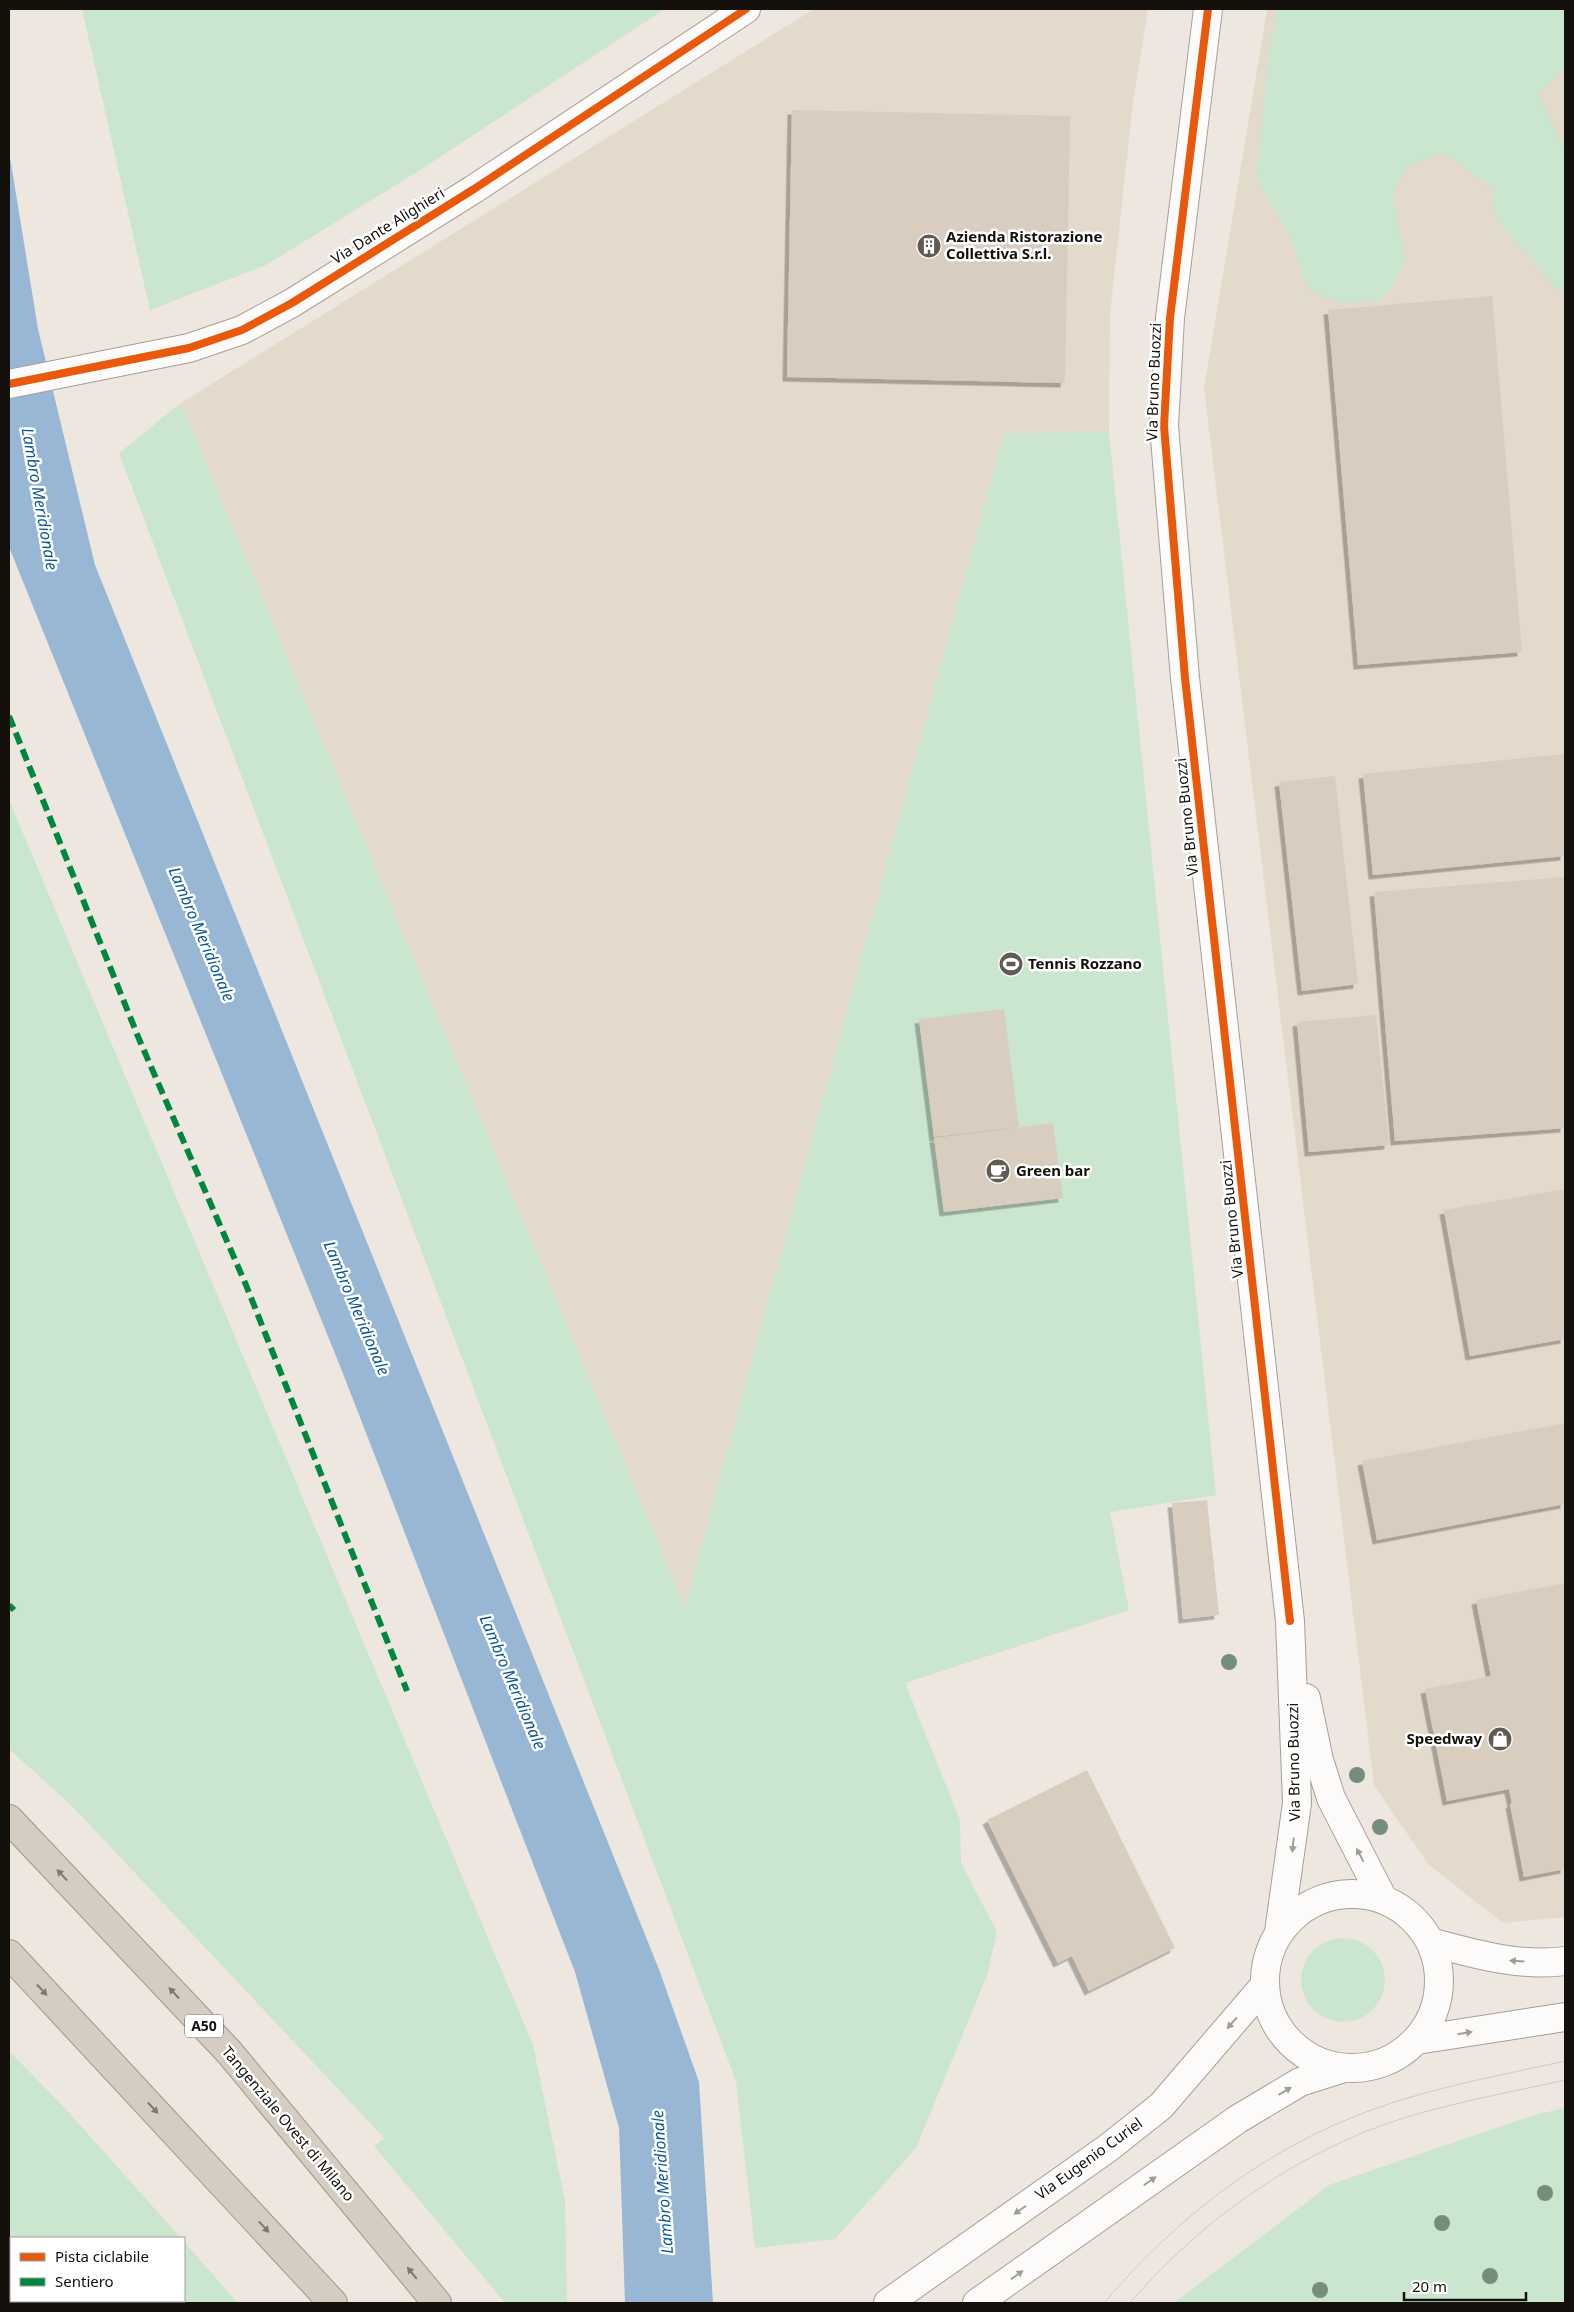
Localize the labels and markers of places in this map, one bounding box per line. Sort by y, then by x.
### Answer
place label: Azienda Ristorazione Collettiva S.r.l. [946,226,1102,263]
building icon: Azienda Ristorazione Collettiva S.r.l. [916,233,942,259]
sports icon: Tennis Rozzano [998,951,1024,977]
place label: Tennis Rozzano [1028,953,1142,973]
cafe icon: Green bar [985,1158,1011,1184]
place label: Green bar [1016,1160,1090,1180]
shop icon: Speedway [1487,1726,1513,1752]
place label: Speedway [1406,1728,1482,1748]

